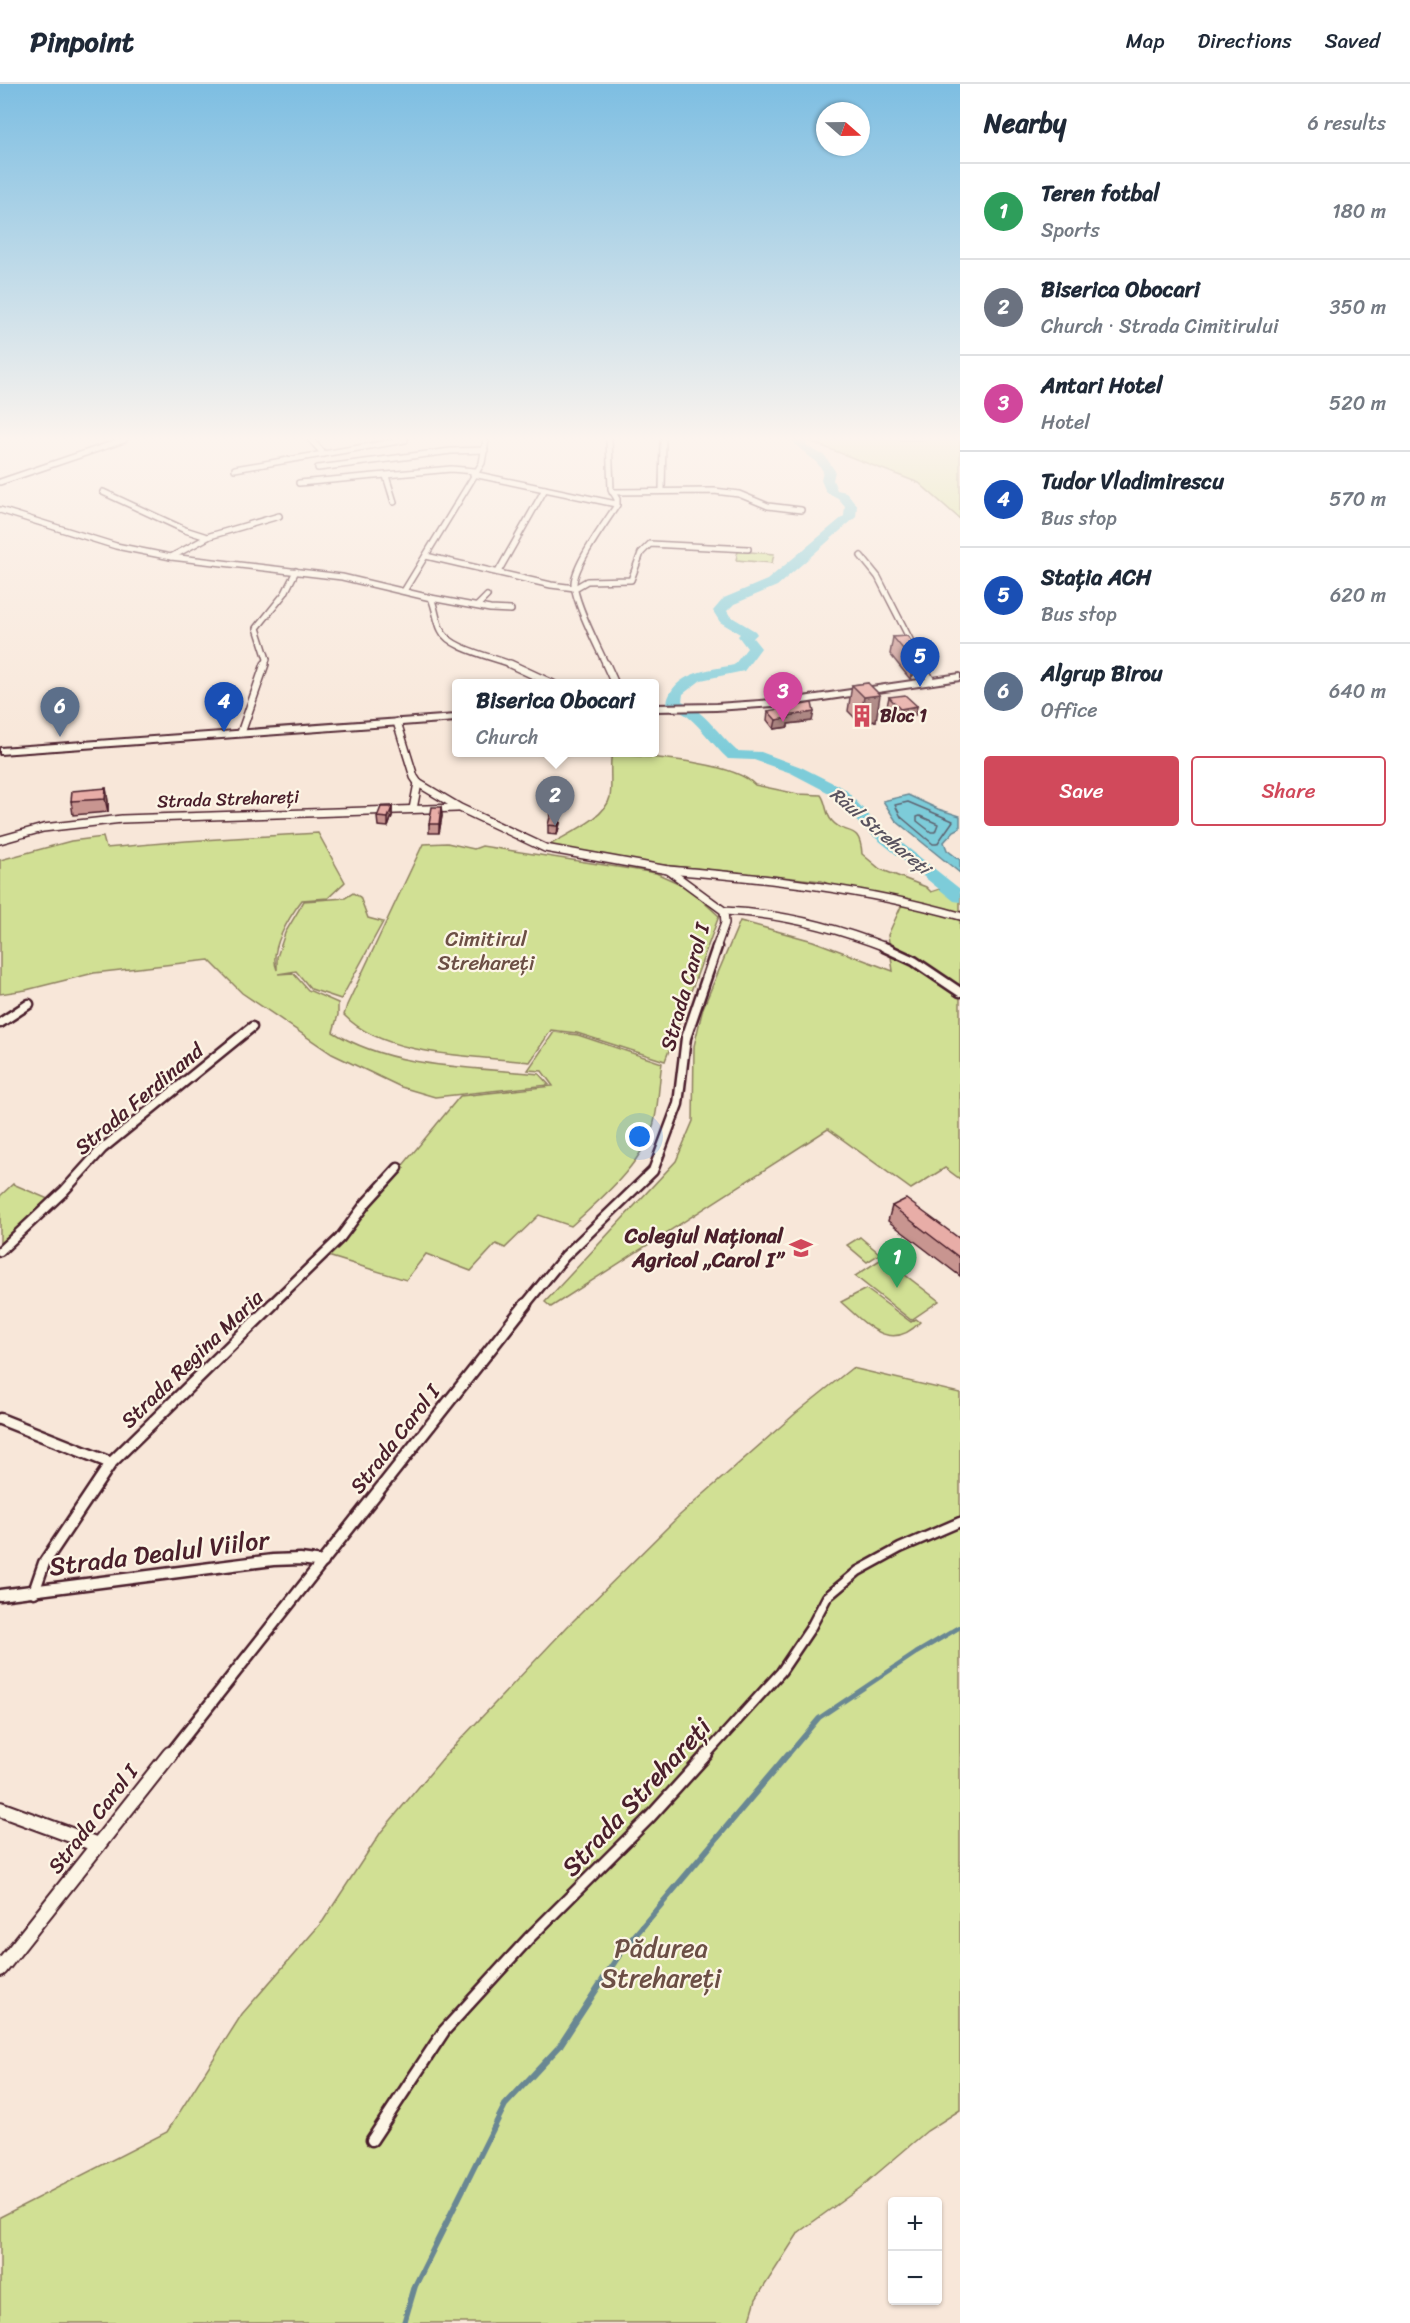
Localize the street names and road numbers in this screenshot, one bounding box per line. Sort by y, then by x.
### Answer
street label: Strada Strehareți [157,780,301,817]
street label: Strada Carol I [649,917,722,1055]
street label: Strada Ferdinand [66,1032,214,1165]
street label: Strada Regina Maria [111,1280,273,1438]
street label: Strada Carol I [340,1374,451,1502]
street label: Strada Dealul Viilor [46,1517,273,1589]
street label: Strada Strehareți [549,1706,723,1888]
street label: Strada Carol I [38,1754,149,1882]

